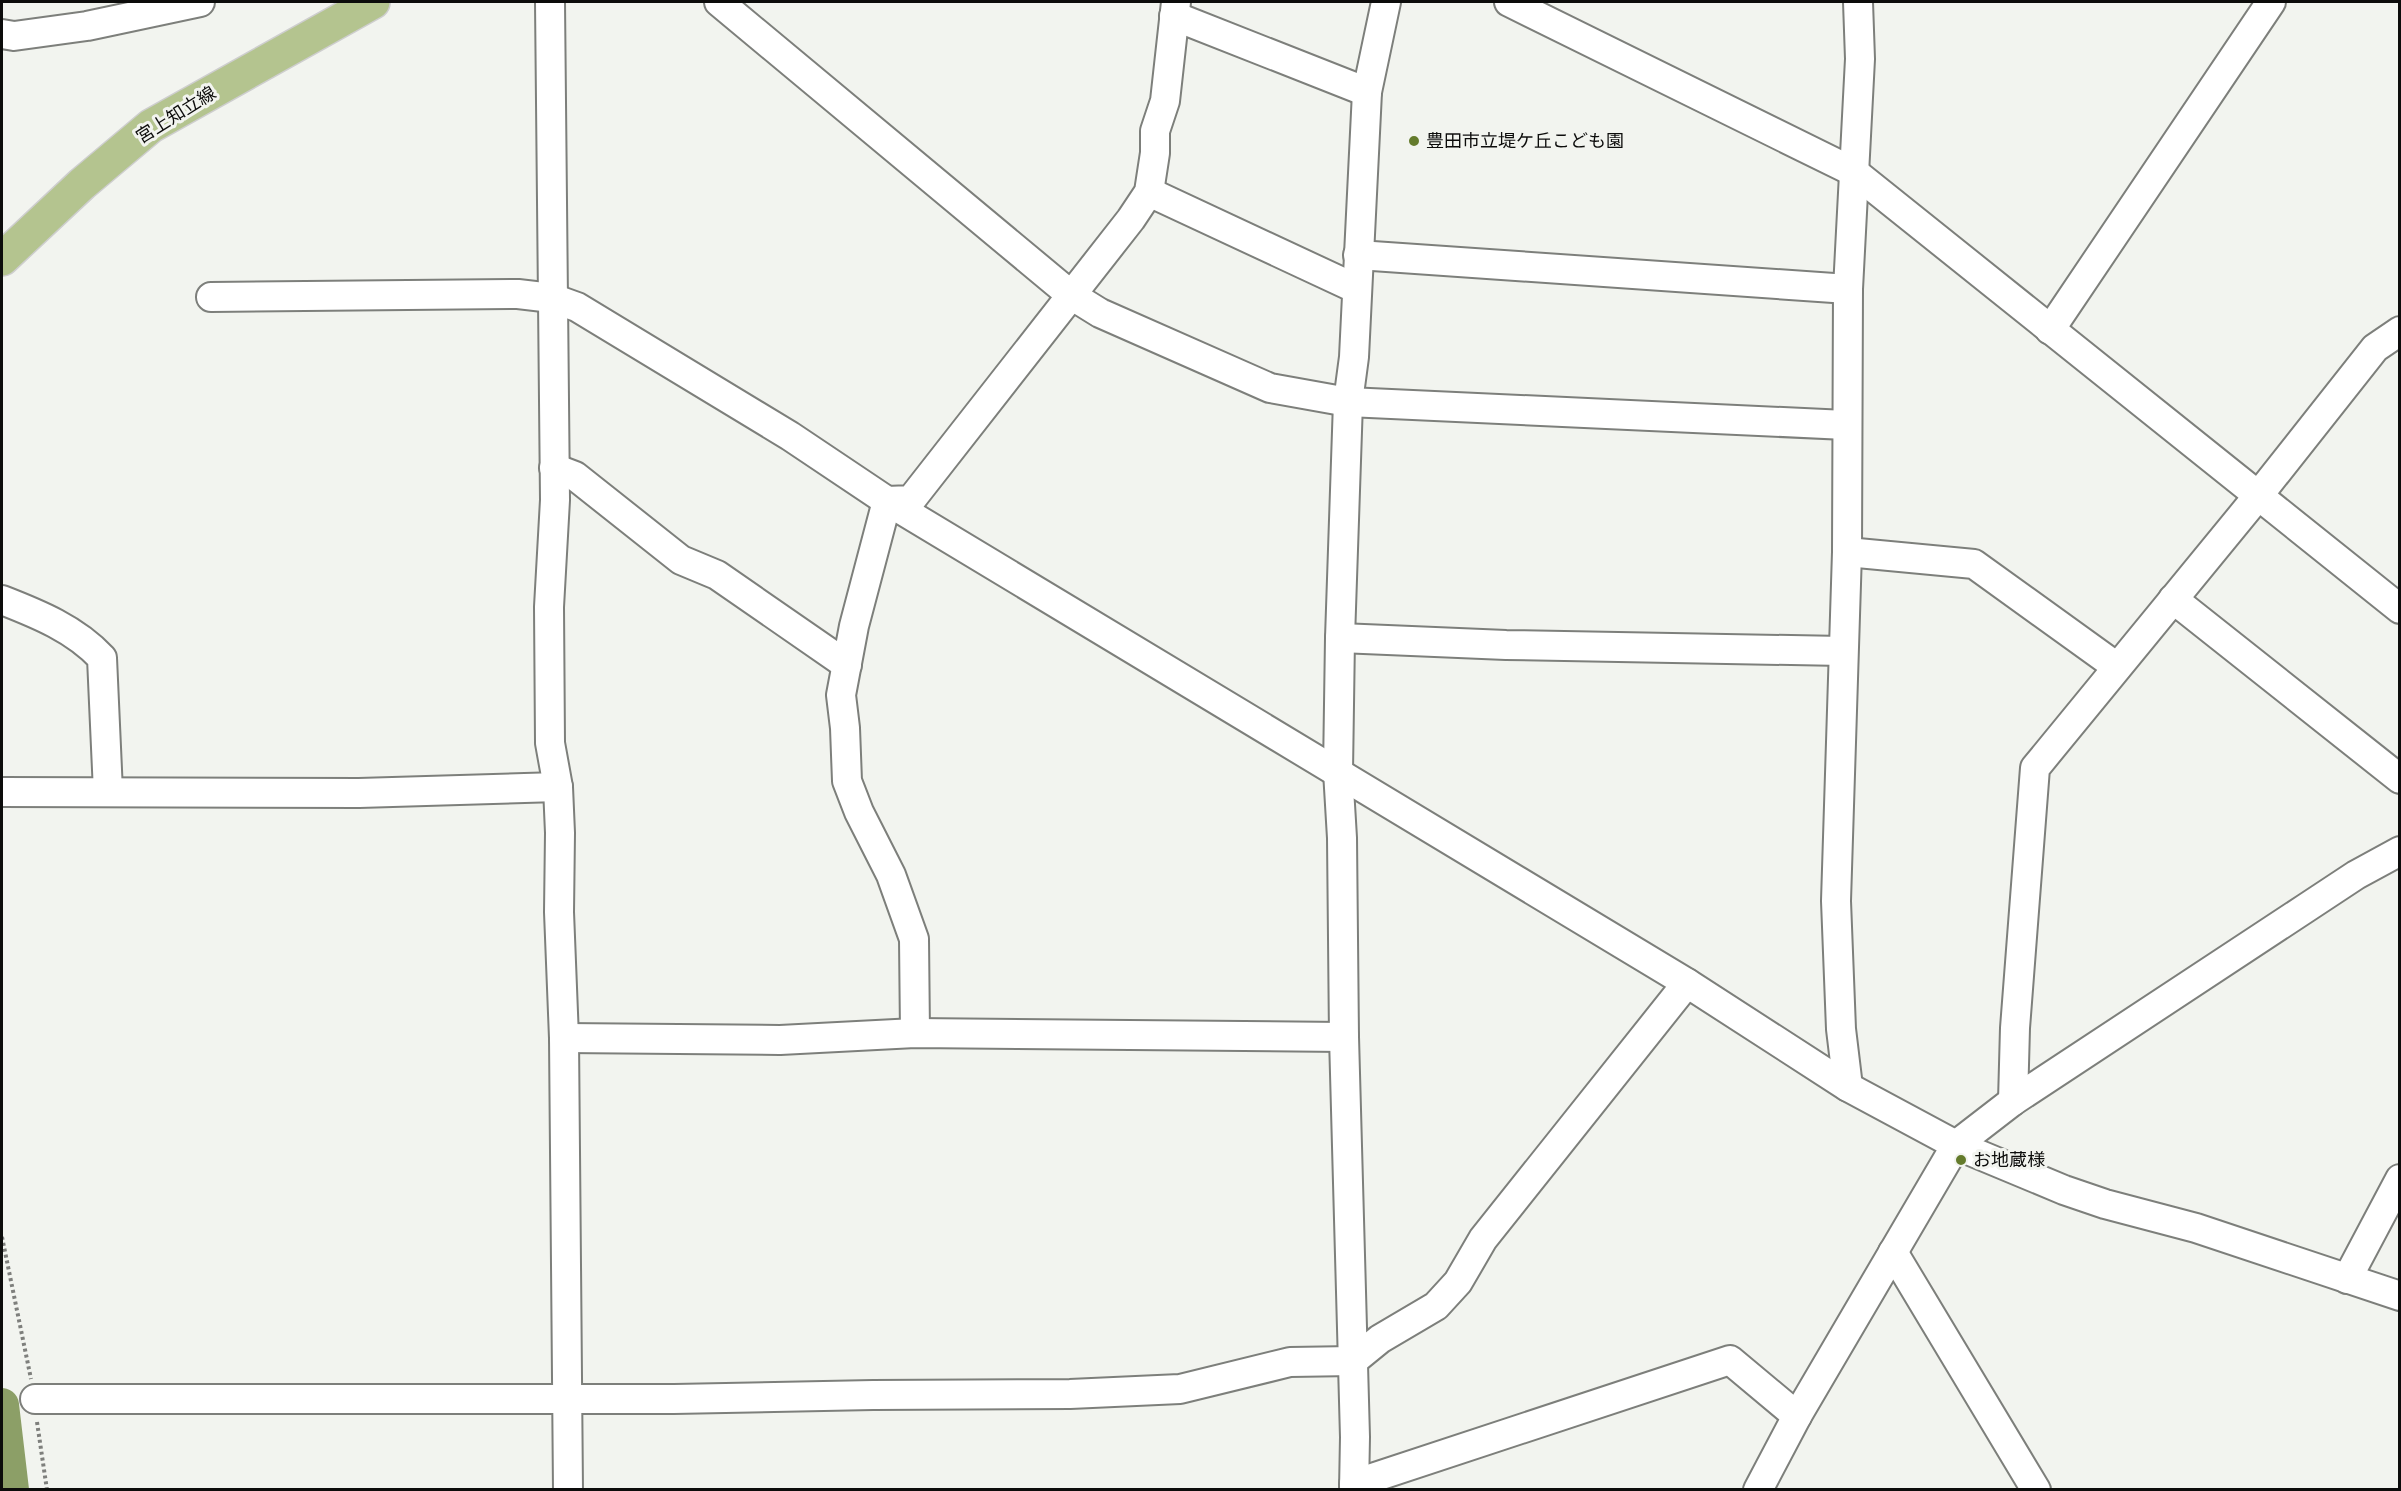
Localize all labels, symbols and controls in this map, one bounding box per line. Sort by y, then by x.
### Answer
street label: 宮上知立線 [133,83,219,147]
place label: 豊田市立堤ケ丘こども園 [1426,131,1624,151]
marker: 豊田市立堤ケ丘こども園 [1407,134,1421,148]
place label: お地蔵様 [1973,1150,2045,1170]
marker: お地蔵様 [1954,1153,1968,1167]

